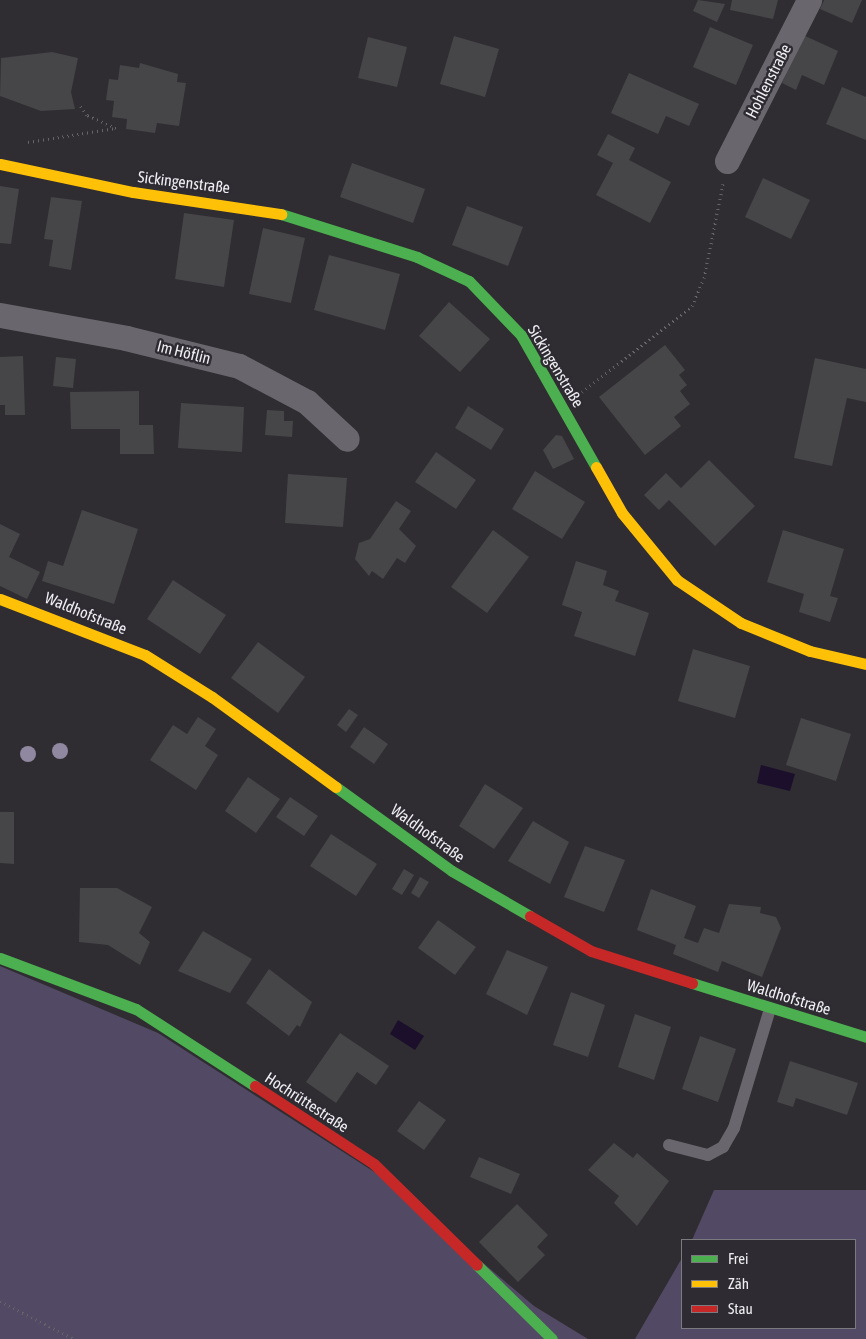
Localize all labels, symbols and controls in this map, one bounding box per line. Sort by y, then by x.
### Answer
street label: Hohlenstraße [741,41,795,121]
street label: Sickingenstraße [137,167,231,197]
street label: Sickingenstraße [524,321,588,411]
street label: Im Höflin [155,336,213,368]
street label: Waldhofstraße [42,588,130,638]
street label: Waldhofstraße [387,800,469,866]
street label: Waldhofstraße [745,975,833,1019]
street label: Hochrüttestraße [261,1068,353,1136]
legend [681,1239,856,1329]
text: Frei [728,1250,748,1267]
text: Zäh [728,1275,749,1292]
text: Stau [728,1300,753,1317]

